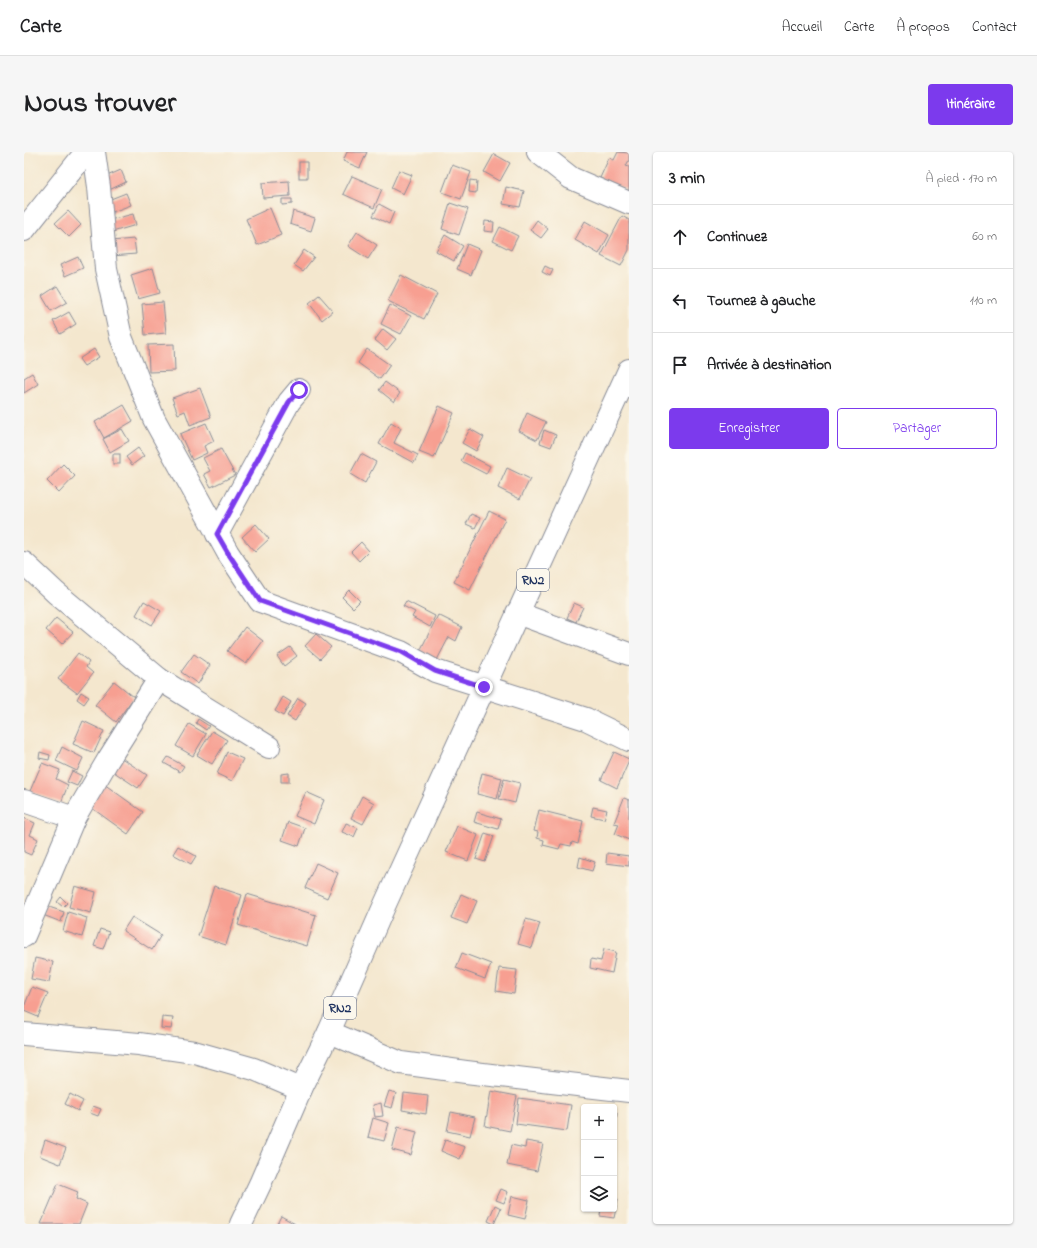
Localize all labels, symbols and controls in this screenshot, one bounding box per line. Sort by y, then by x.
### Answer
text: Carte [20,14,61,41]
text: Accueil [782,17,822,38]
text: Carte [844,17,875,38]
text: À propos [897,17,950,38]
text: Contact [972,17,1017,38]
text: Nous trouver [24,84,176,125]
button: Itinéraire [928,84,1013,125]
text: 3 min [669,166,705,191]
text: À pied · 170 m [925,169,997,188]
icon: ahead [669,226,691,248]
text: Continuez [707,226,767,248]
text: 60 m [972,227,997,246]
icon: left [669,290,691,312]
text: Tournez à gauche [707,290,815,312]
text: 110 m [970,291,997,310]
icon: arrive [669,354,691,376]
text: Arrivée à destination [707,354,832,376]
route start [290,381,308,399]
button: Enregistrer [669,408,829,449]
button: Partager [837,408,997,449]
road number: RN2 [517,569,549,591]
route end [475,678,493,696]
road number: RN2 [324,997,356,1019]
map controls [581,1104,617,1212]
button: + [581,1104,617,1140]
button: − [581,1140,617,1176]
button: layers [581,1176,617,1212]

